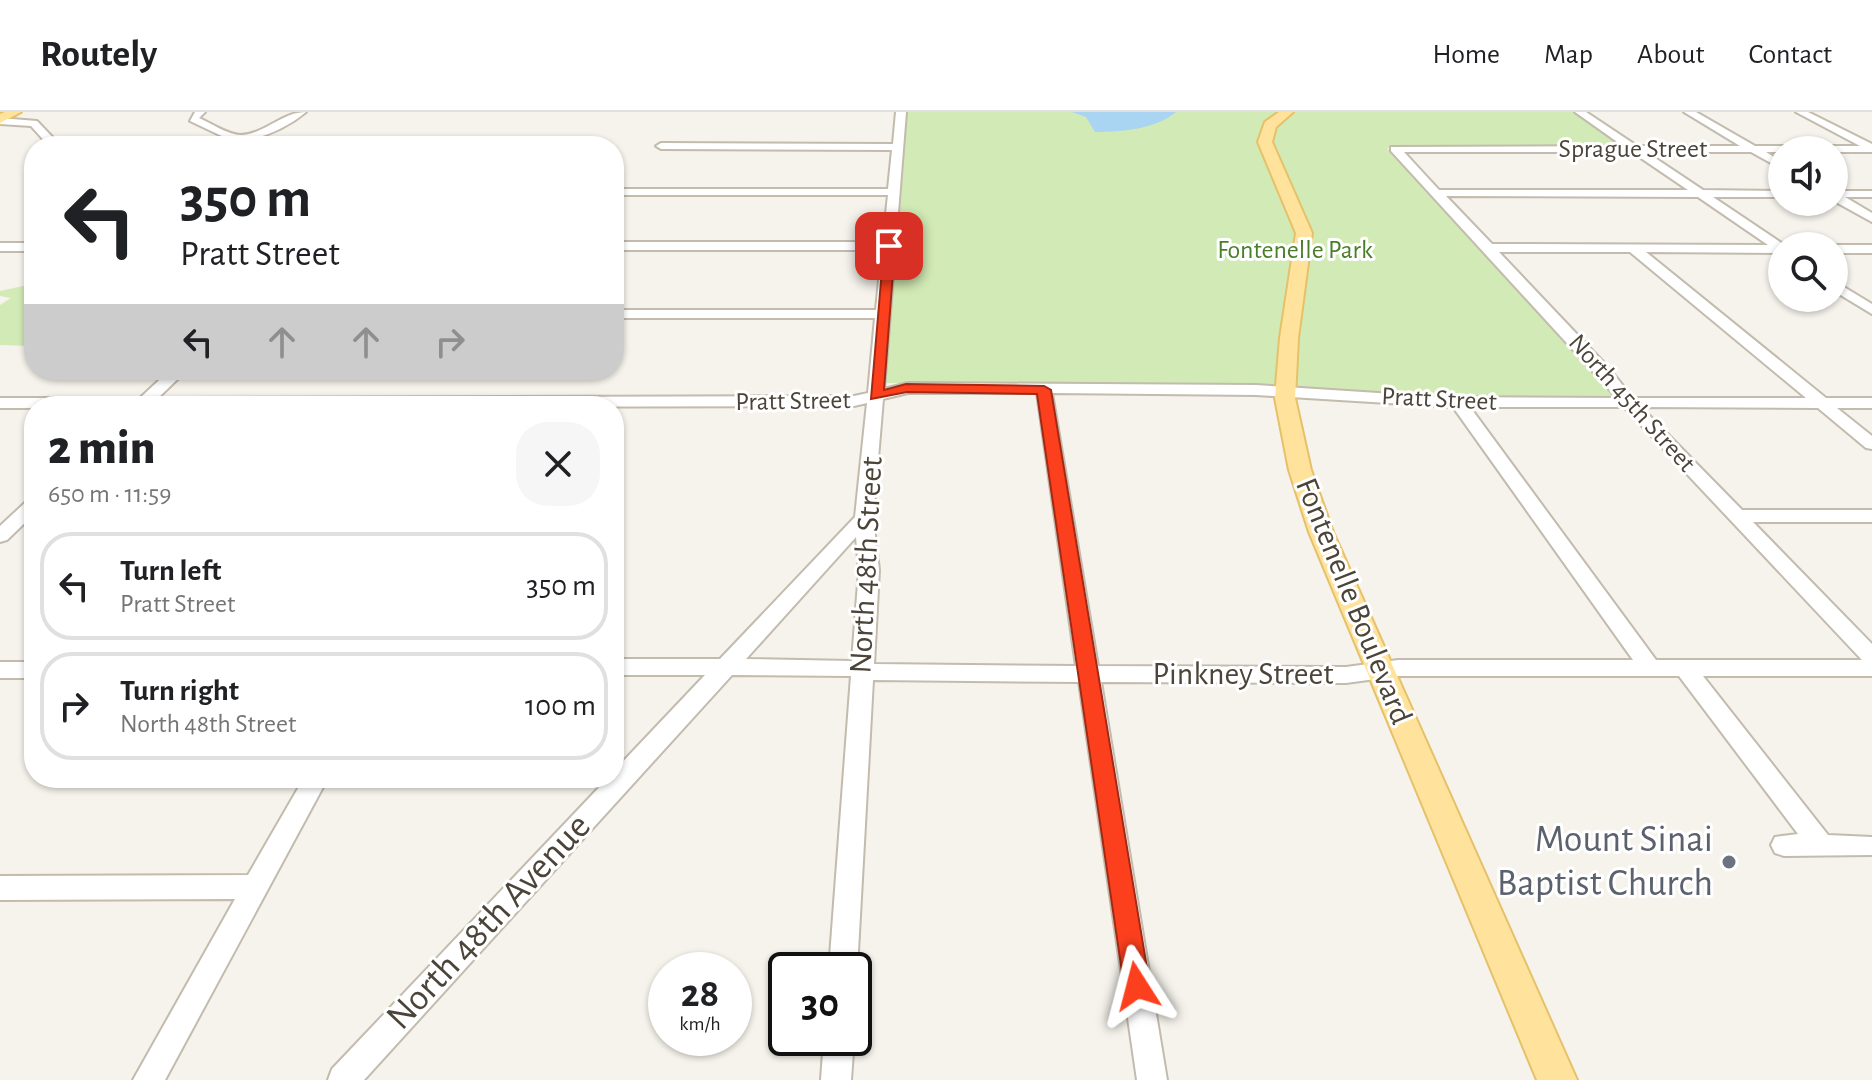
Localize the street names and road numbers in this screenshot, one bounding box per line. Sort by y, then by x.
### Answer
street label: Sprague Street [1559,136,1707,162]
street label: North 45th Street [1564,329,1700,477]
street label: Pratt Street [1381,383,1497,415]
street label: Pratt Street [735,387,851,415]
street label: North 48th Street [844,456,888,674]
street label: Fontenelle Boulevard [1290,473,1418,729]
street label: Pinkney Street [1152,658,1334,690]
street label: North 48th Avenue [380,807,598,1037]

